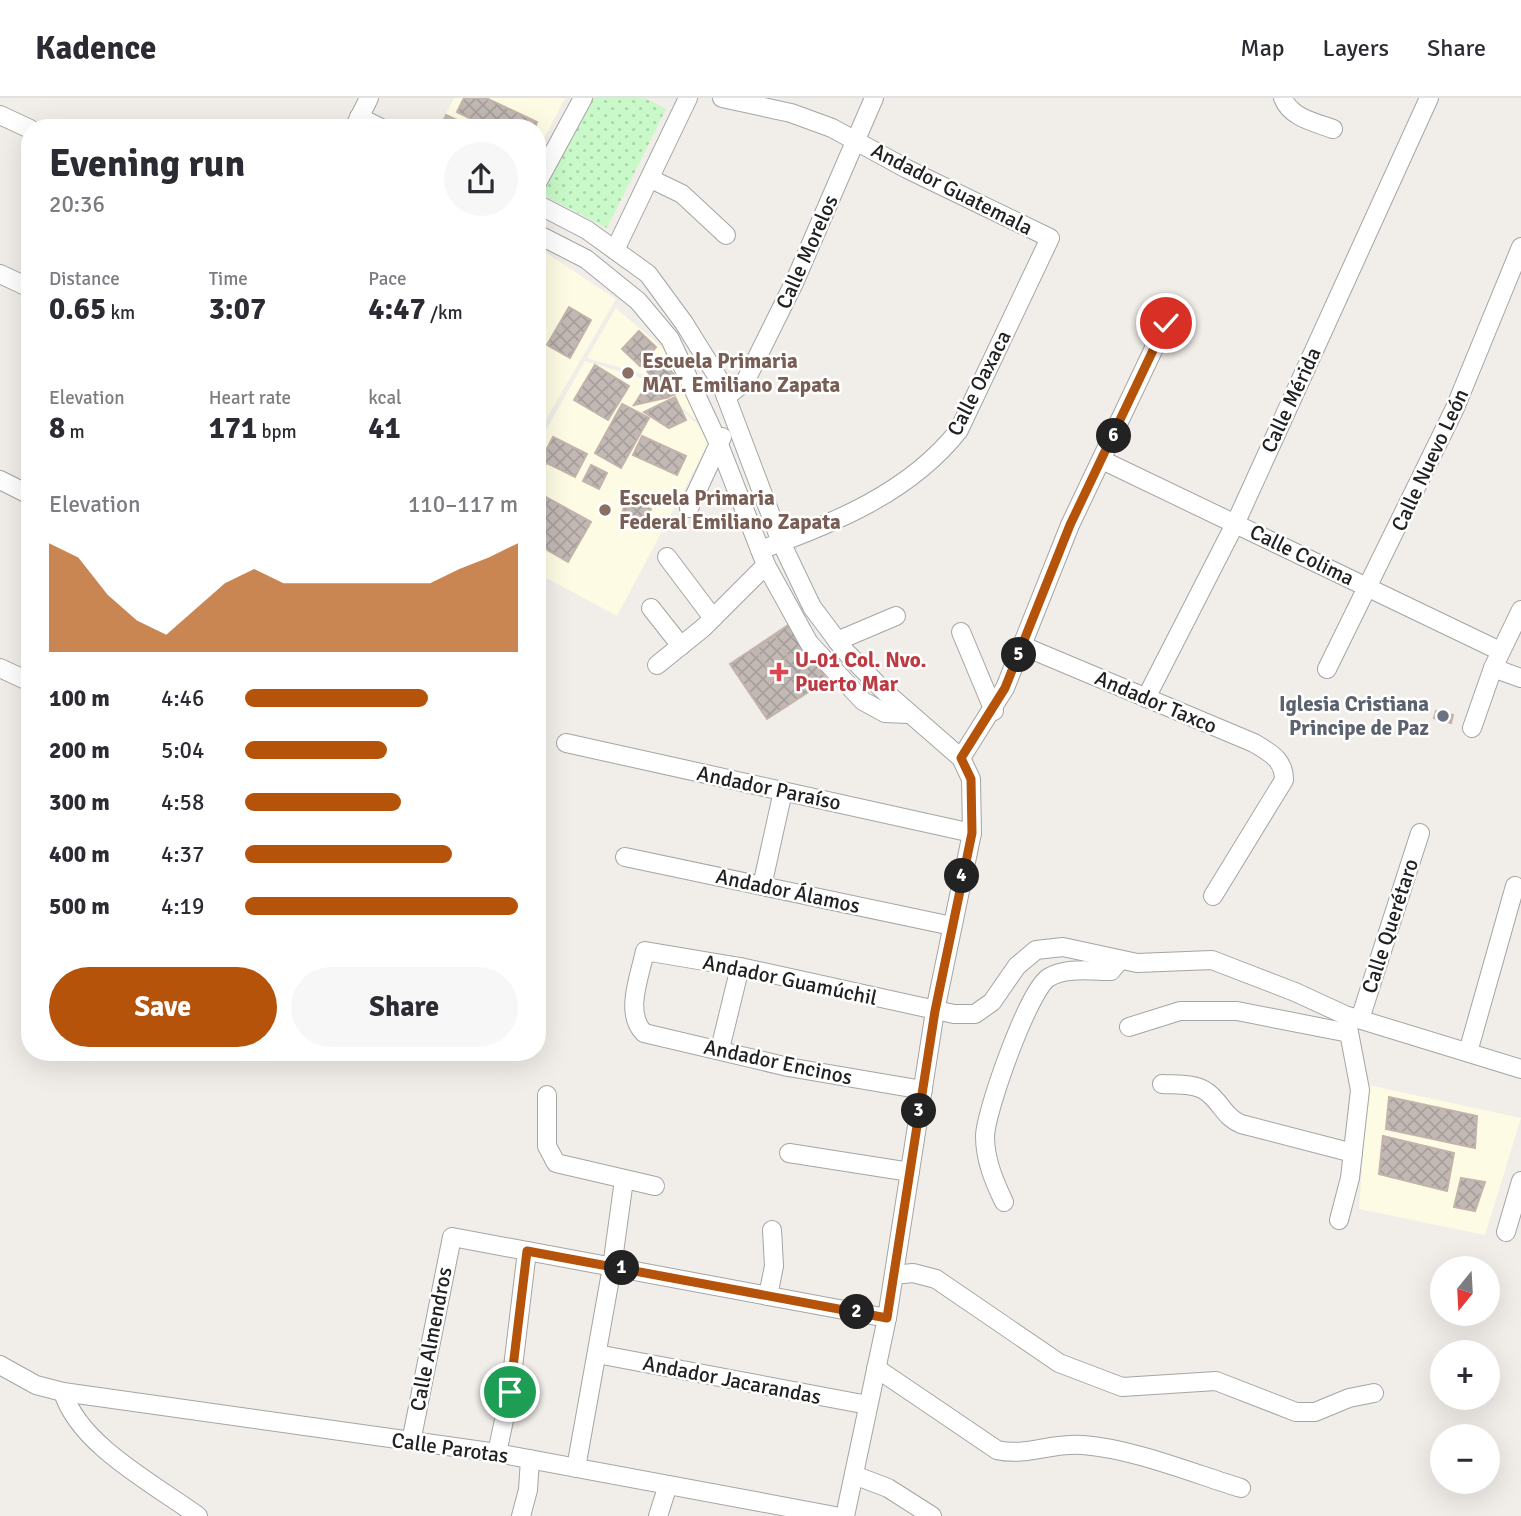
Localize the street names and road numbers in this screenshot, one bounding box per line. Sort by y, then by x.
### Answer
street label: Andador Guatemala [867,137,1037,241]
street label: Calle Morelos [770,191,844,313]
street label: Calle Oaxaca [941,326,1017,440]
street label: Calle Mérida [1255,343,1327,457]
street label: Calle Nuevo León [1386,385,1474,535]
street label: Calle Colima [1246,519,1358,591]
street label: Andador Taxco [1091,665,1221,739]
street label: Andador Paraíso [695,760,843,816]
street label: Calle Querétaro [1356,855,1424,997]
street label: Andador Álamos [714,863,862,919]
street label: Andador Guamúchil [701,949,879,1011]
street label: Andador Encinos [701,1034,855,1090]
street label: Calle Almendros [404,1265,458,1413]
street label: Andador Jacarandas [641,1350,823,1410]
street label: Calle Parotas [390,1427,510,1469]

